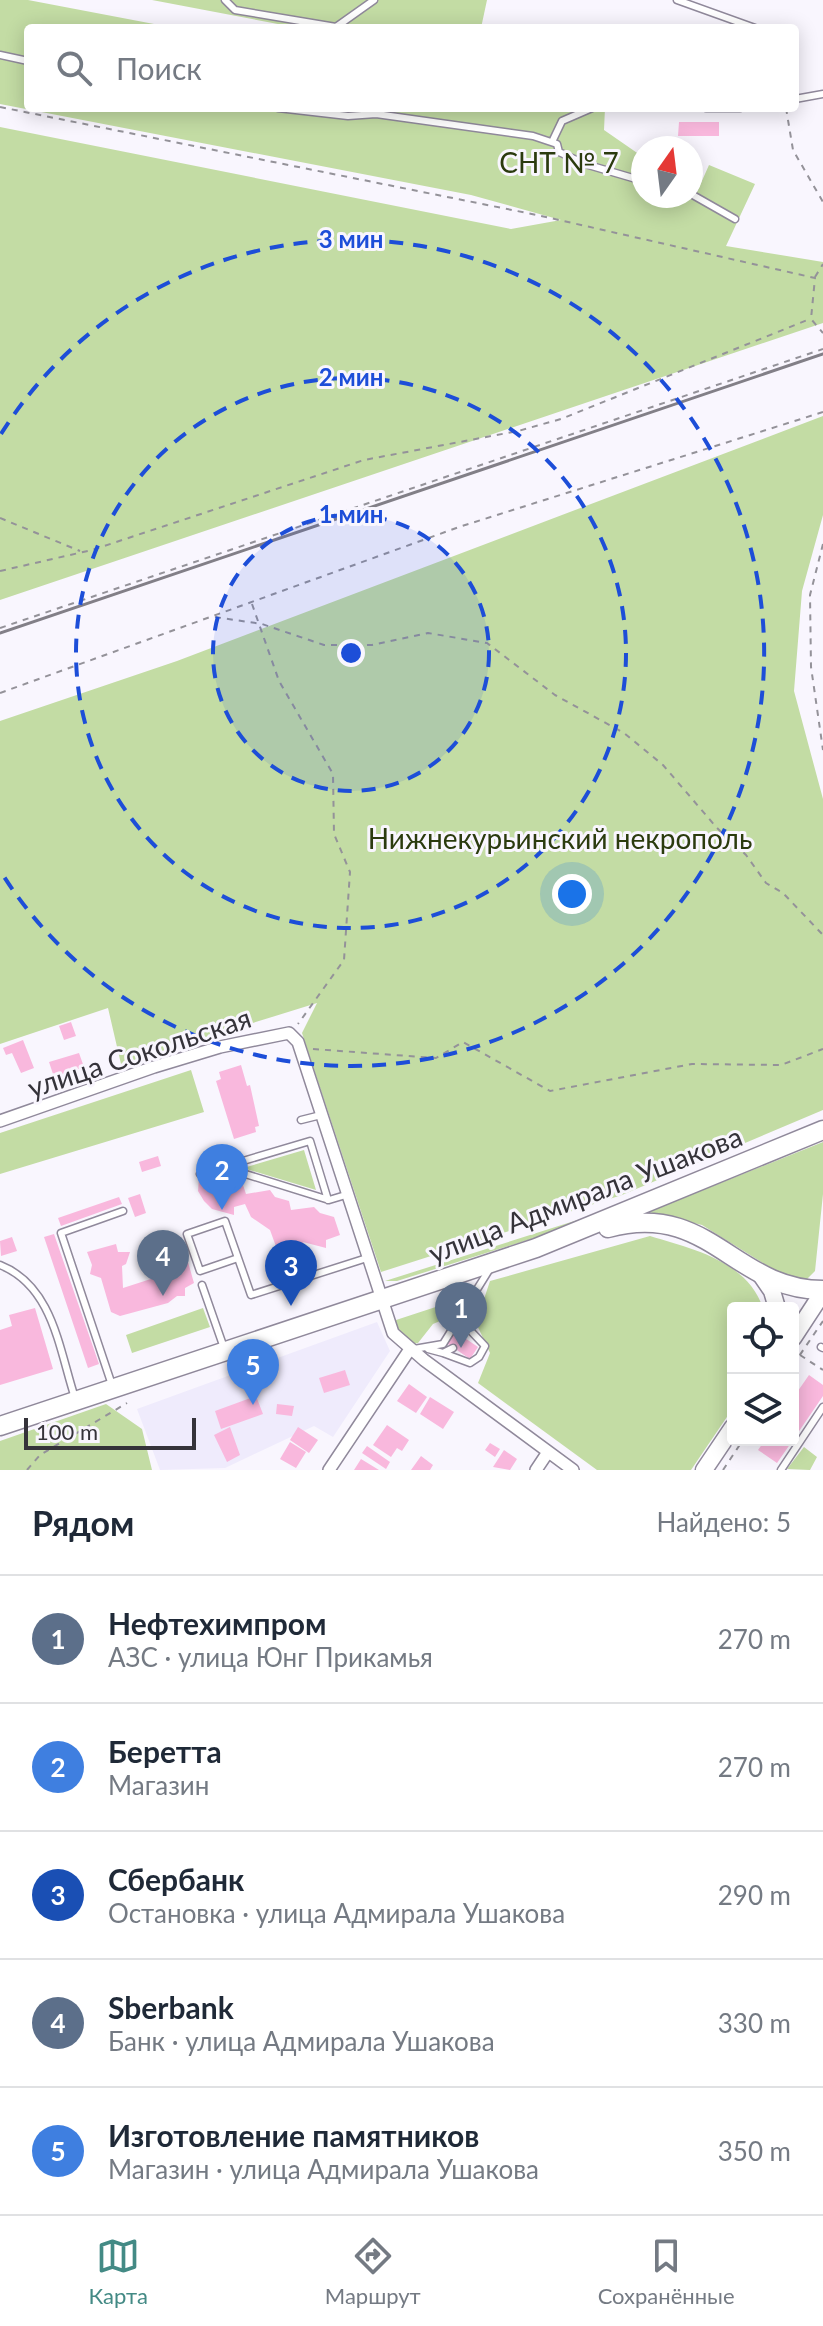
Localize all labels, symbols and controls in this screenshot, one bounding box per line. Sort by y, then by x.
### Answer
search box [24,24,799,112]
icon: search [52,46,96,90]
text: Поиск [116,50,202,86]
north arrow [631,136,703,208]
park label: СНТ № 7 [499,145,619,179]
text: 3 мин [319,224,383,253]
text: 2 мин [319,362,383,391]
text: 1 мин [319,499,383,528]
centre of rings [337,639,365,667]
park label: Нижнекурьинский некрополь [368,821,752,855]
your location [552,874,592,914]
street label: улица Сокольская [23,1000,255,1104]
street label: улица Адмирала Ушакова [423,1118,747,1270]
pin: 2 [196,1144,248,1210]
pin: 4 [137,1230,189,1296]
pin: 3 [265,1240,317,1306]
pin: 1 [435,1282,487,1348]
map controls [727,1302,799,1446]
button: locate [727,1302,799,1374]
pin: 5 [227,1339,279,1405]
button: layers [727,1374,799,1446]
scale bar [24,1414,196,1450]
text: 100 m [36,1418,98,1445]
text: Рядом [32,1502,134,1543]
text: Найдено: 5 [656,1506,791,1538]
text: Нефтехимпром [108,1605,326,1641]
text: 1 [50,1623,66,1655]
text: 270 m [718,1623,791,1655]
text: АЗС · улица Юнг Прикамья [108,1641,433,1673]
text: Беретта [108,1733,222,1769]
text: 2 [50,1751,66,1783]
text: 270 m [718,1751,791,1783]
text: Магазин [108,1769,209,1801]
text: Сбербанк [108,1861,244,1897]
text: 3 [50,1879,66,1911]
text: 290 m [718,1879,791,1911]
text: Остановка · улица Адмирала Ушакова [108,1897,565,1929]
text: Sberbank [108,1989,234,2025]
text: 4 [50,2007,66,2039]
text: 330 m [718,2007,791,2039]
text: Банк · улица Адмирала Ушакова [108,2025,495,2057]
text: Изготовление памятников [108,2117,479,2153]
text: 5 [50,2135,66,2167]
text: 350 m [718,2135,791,2167]
text: Магазин · улица Адмирала Ушакова [108,2153,539,2185]
tab: Карта [88,2234,148,2309]
tab: Маршрут [325,2234,421,2309]
tab: Сохранённые [598,2234,735,2309]

